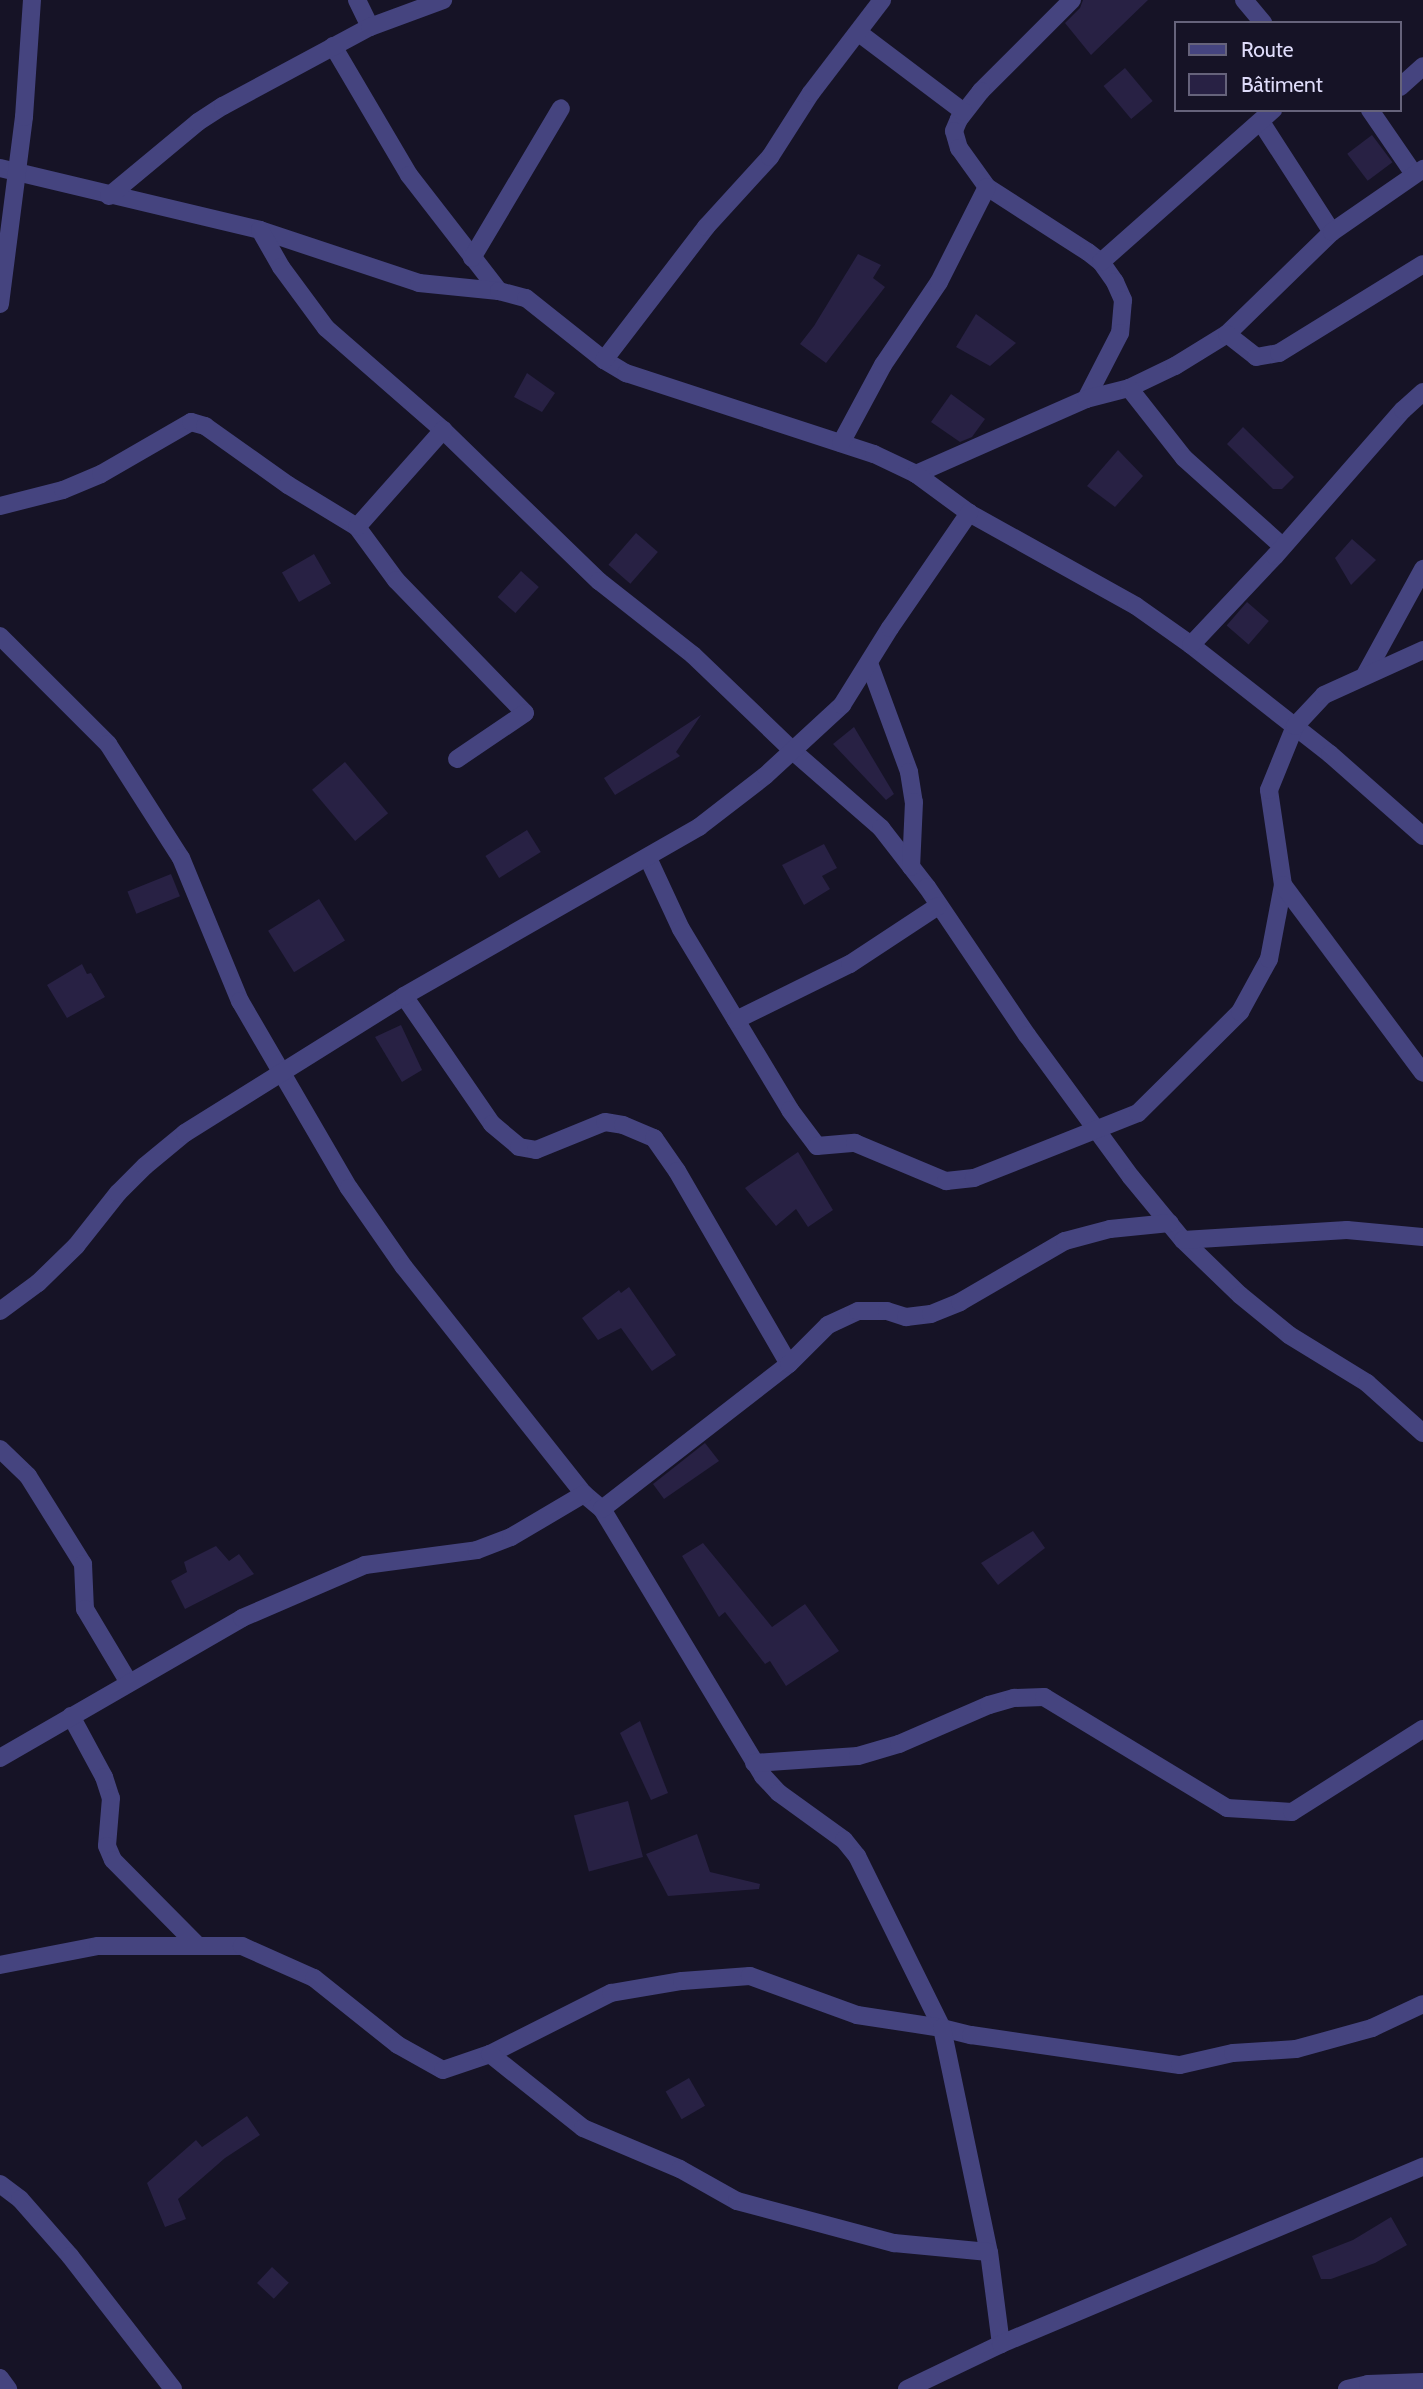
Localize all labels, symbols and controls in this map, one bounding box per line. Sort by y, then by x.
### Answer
legend [1174,21,1402,112]
text: Route [1241,37,1294,62]
text: Bâtiment [1241,72,1323,97]

